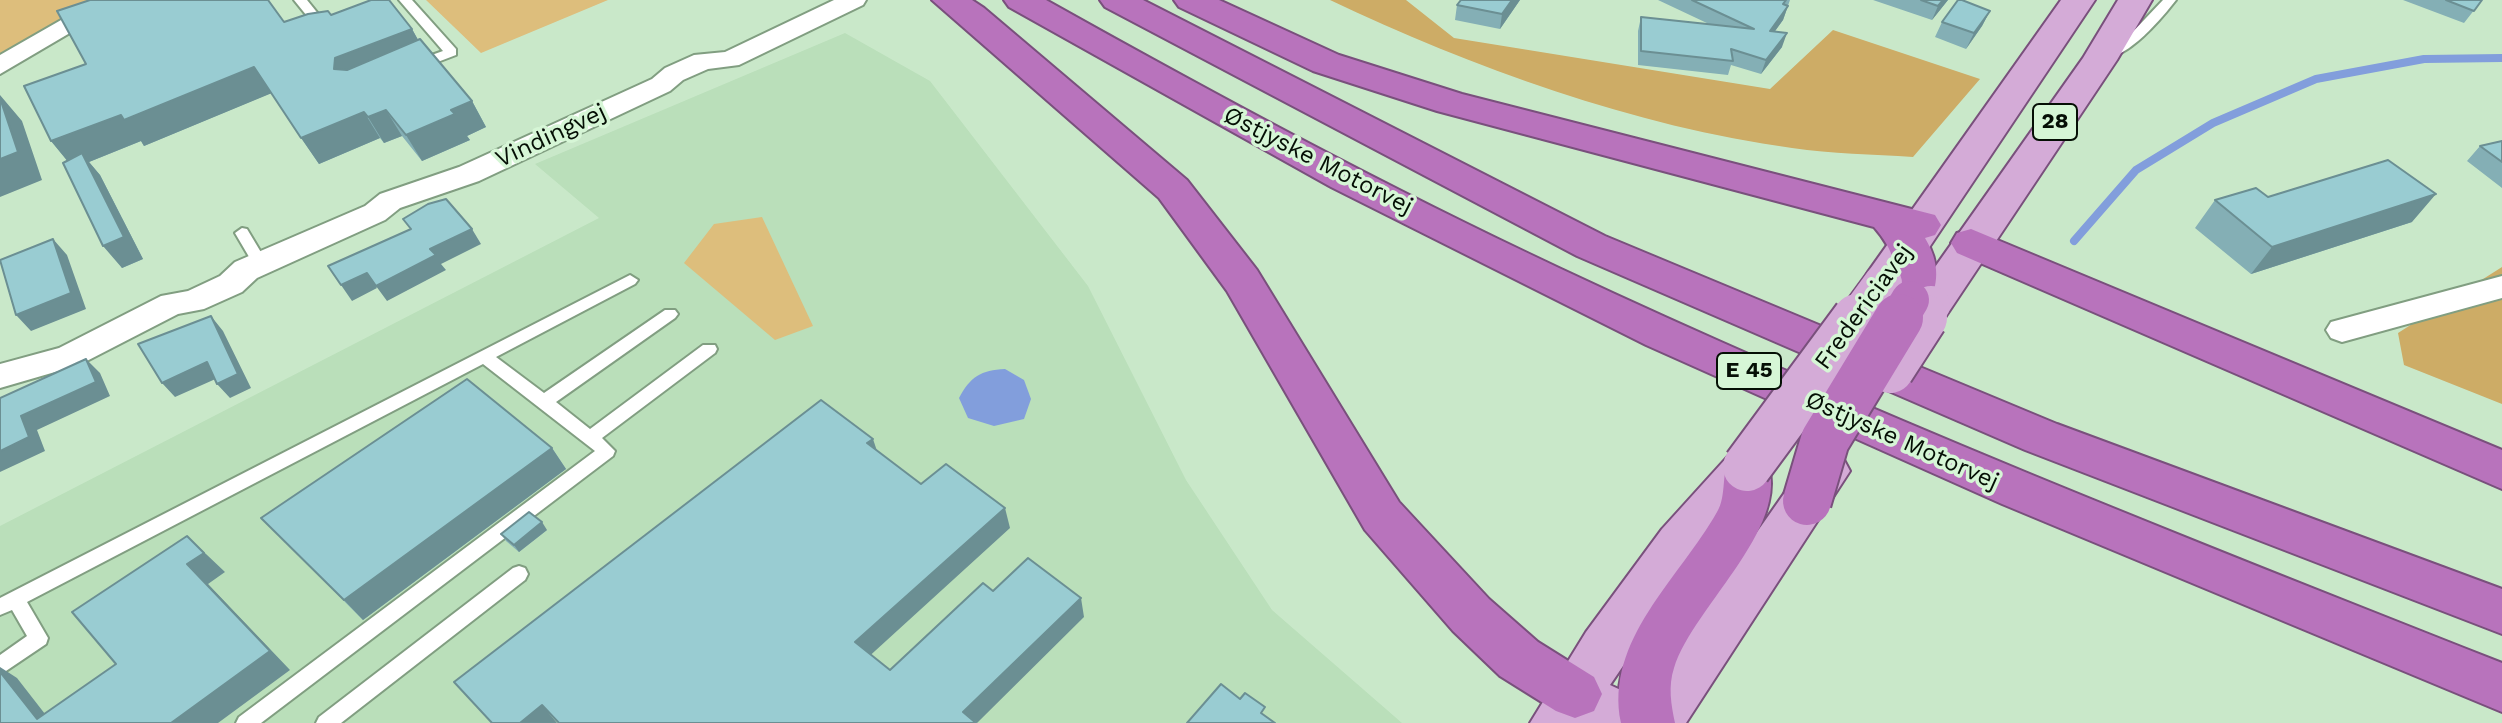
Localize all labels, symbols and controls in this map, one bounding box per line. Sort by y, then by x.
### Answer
street label: Vindingvej [491,98,611,174]
street label: Østjyske Motorvej [1219,101,1417,221]
road number: 28 [2033,104,2077,140]
street label: Fredericiavej [1809,239,1919,375]
road number: E 45 [1717,353,1781,389]
street label: Østjyske Motorvej [1801,385,2003,497]

